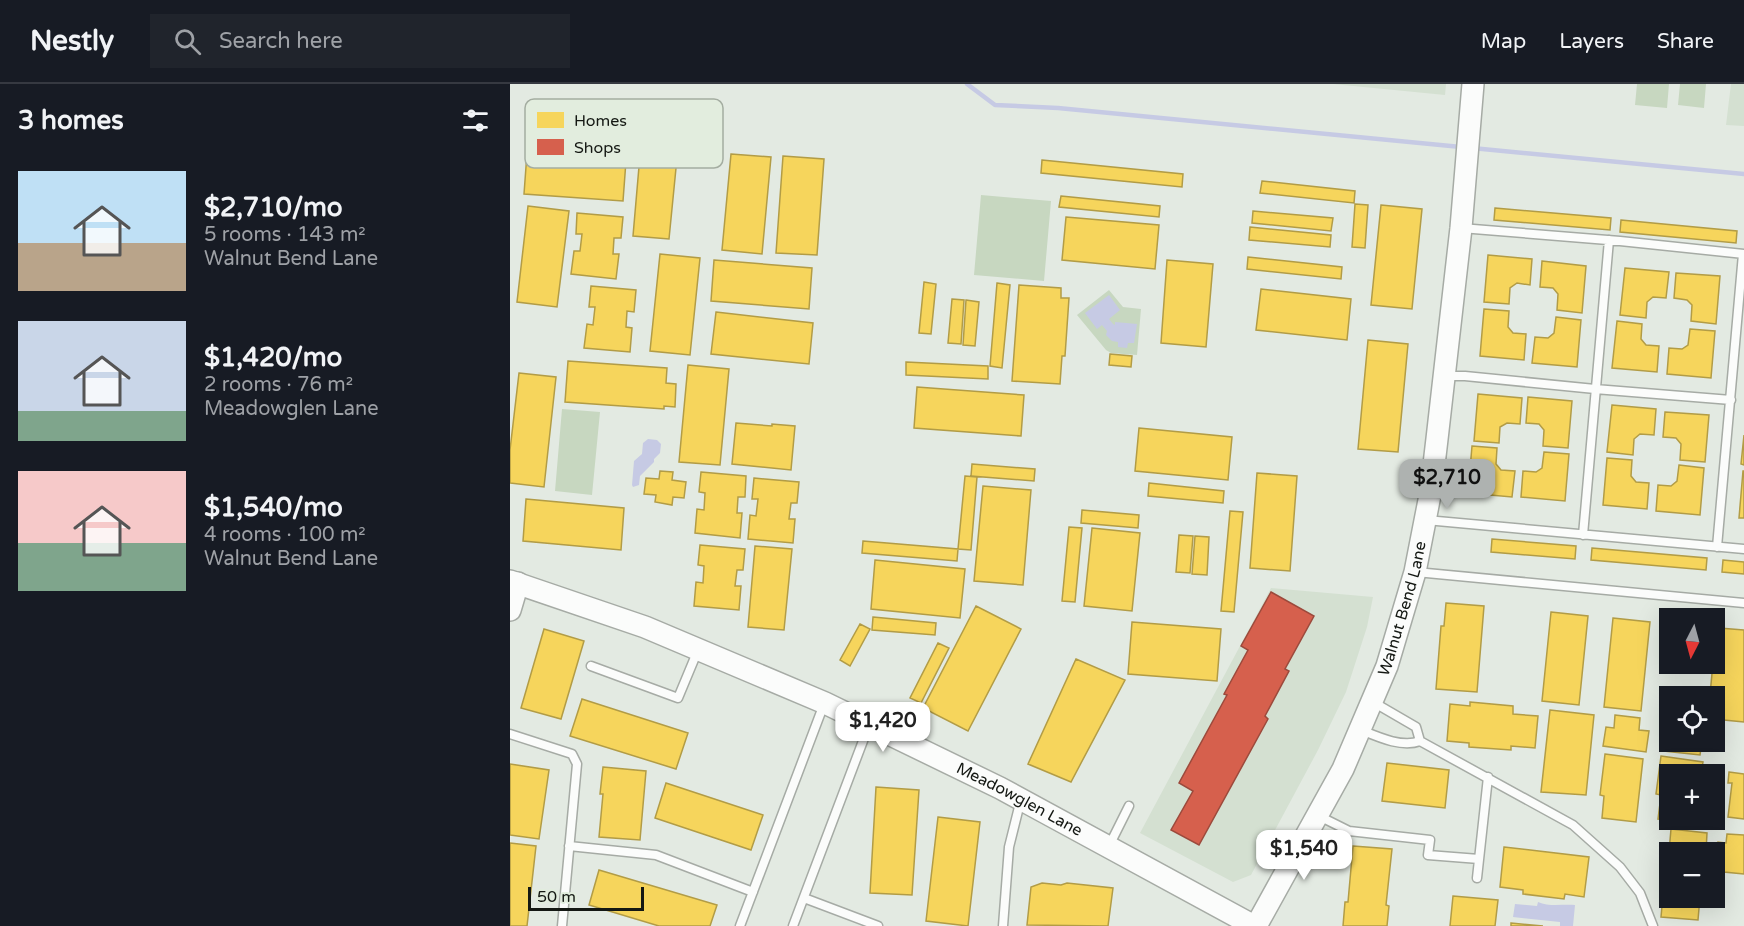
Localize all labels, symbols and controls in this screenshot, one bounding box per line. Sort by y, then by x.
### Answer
search box [150,14,570,68]
text: Nestly [30,24,114,58]
icon: search [171,25,204,58]
text: Search here [219,28,343,54]
text: Map [1481,29,1526,54]
text: Layers [1559,29,1624,54]
text: Share [1657,29,1714,54]
legend [525,99,723,168]
icon: filters [459,104,492,137]
text: 3 homes [18,105,124,136]
text: Homes [574,111,627,131]
text: Shops [574,138,621,158]
text: $2,710/mo [204,192,343,223]
icon: home [66,195,138,267]
text: 5 rooms · 143 m² [204,223,366,247]
text: Walnut Bend Lane [204,247,378,271]
text: $1,420/mo [204,342,342,373]
icon: home [66,345,138,417]
text: 2 rooms · 76 m² [204,373,353,397]
text: Meadowglen Lane [204,397,379,421]
pin: $2,710 [1398,459,1496,510]
text: $2,710 [1413,466,1481,490]
text: $1,540/mo [204,492,343,523]
icon: home [66,495,138,567]
text: 4 rooms · 100 m² [204,523,366,547]
street label: Walnut Bend Lane [1374,540,1431,679]
text: Walnut Bend Lane [204,547,378,571]
north arrow [1659,608,1725,674]
map controls [1659,608,1725,908]
button: locate [1659,686,1725,752]
pin: $1,420 [834,702,932,753]
text: $1,420 [849,709,917,733]
street label: Meadowglen Lane [953,758,1086,841]
button: + [1659,764,1725,830]
pin: $1,540 [1255,830,1353,881]
text: $1,540 [1270,837,1338,861]
button: − [1659,842,1725,908]
scale bar [528,884,644,912]
text: 50 m [537,887,576,907]

